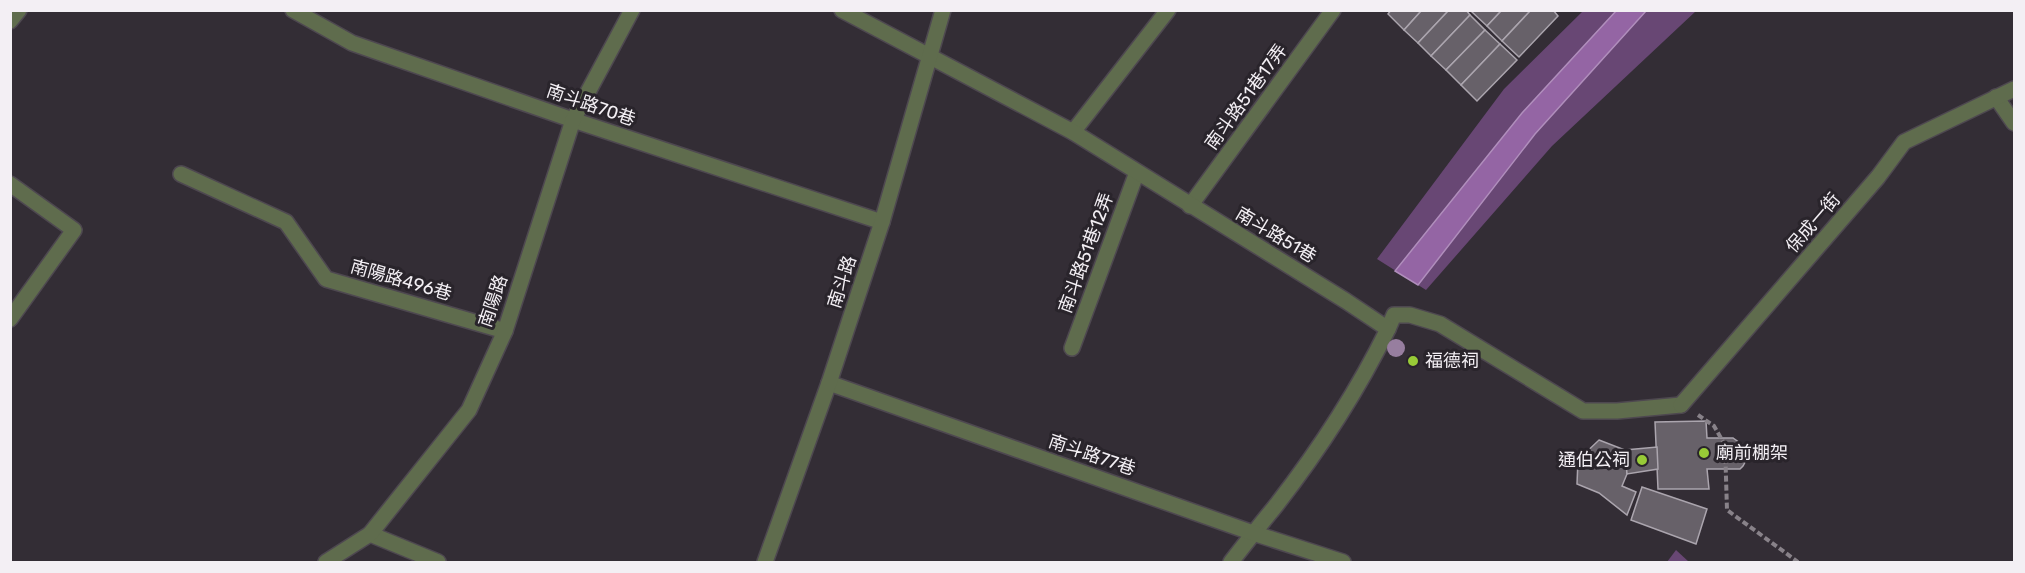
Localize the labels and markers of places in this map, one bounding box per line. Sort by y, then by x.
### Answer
place label: 福德祠 [1425,350,1479,372]
marker: 福德祠 [1406,354,1420,368]
place label: 廟前棚架 [1716,442,1788,464]
marker: 廟前棚架 [1697,446,1711,460]
place label: 通伯公祠 [1558,449,1630,471]
marker: 通伯公祠 [1635,453,1649,467]

